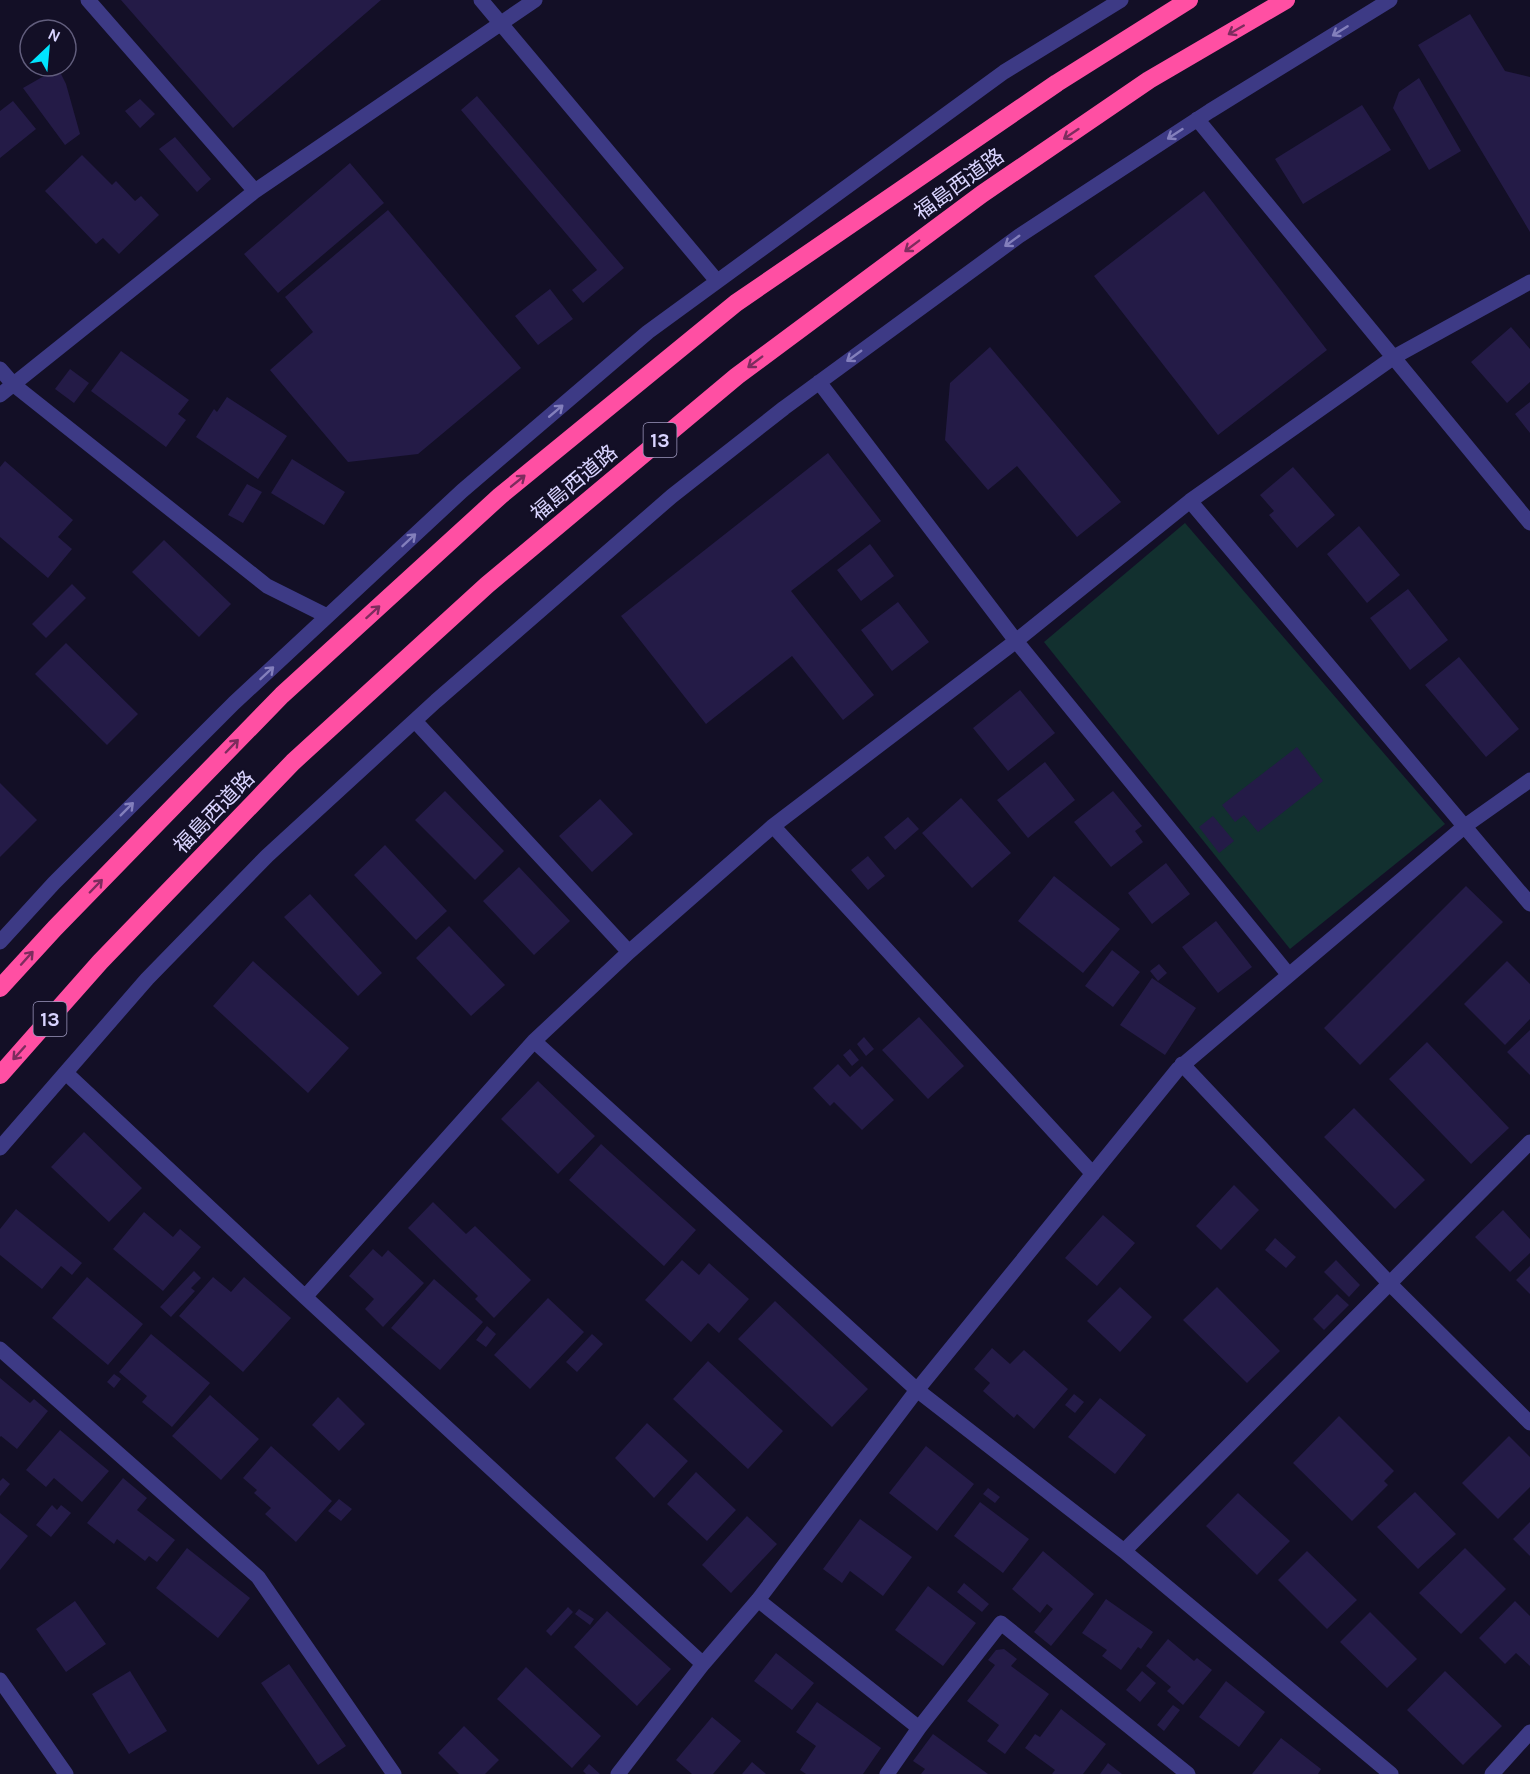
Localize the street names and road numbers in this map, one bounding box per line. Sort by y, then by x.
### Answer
street label: 福島西道路 [909,143,1009,225]
road number: 13 [644,423,676,457]
street label: 福島西道路 [526,440,622,526]
street label: 福島西道路 [169,766,259,858]
road number: 13 [34,1002,66,1036]

